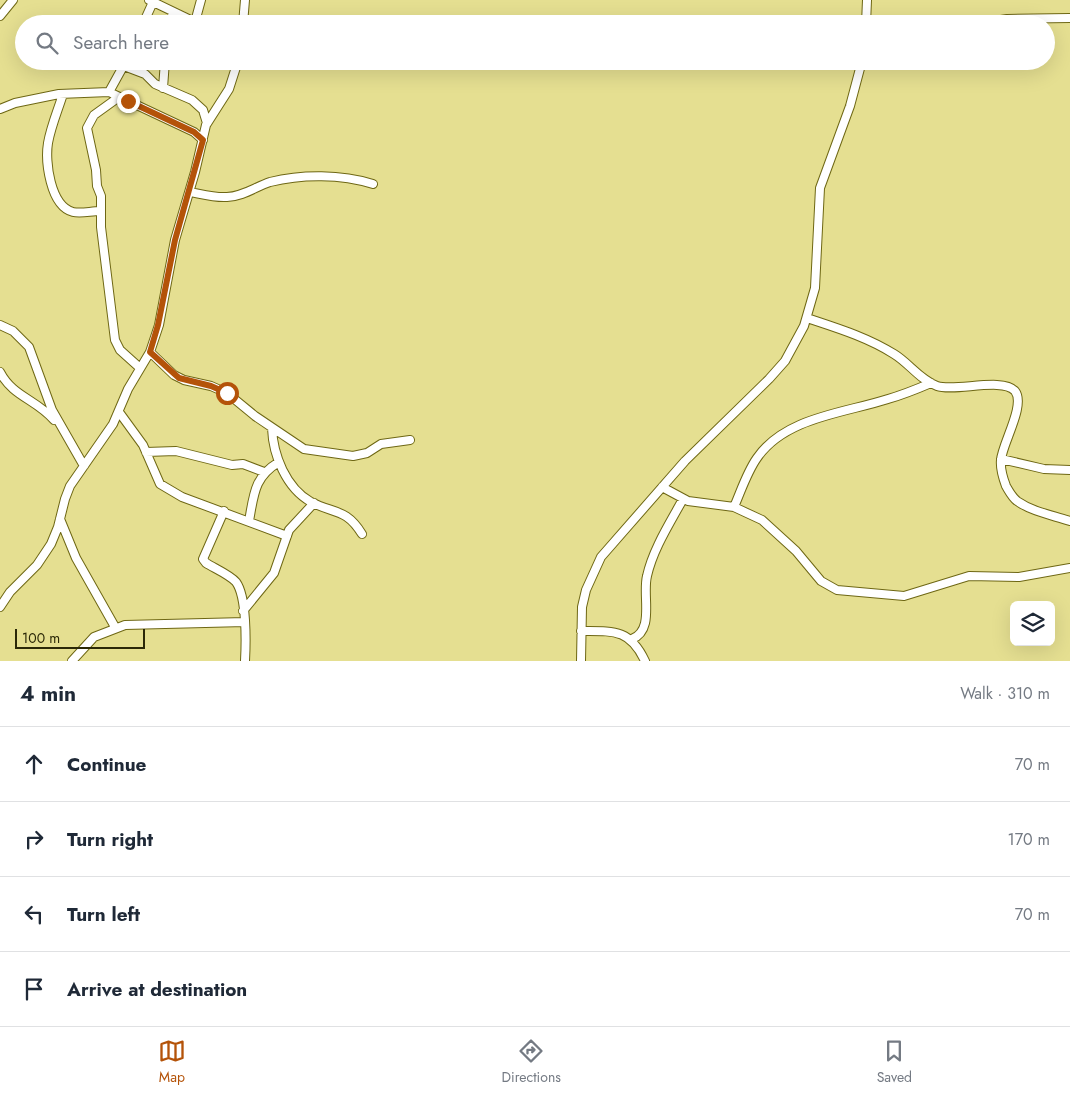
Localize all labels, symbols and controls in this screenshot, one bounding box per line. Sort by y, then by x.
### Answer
search box [15,15,1055,70]
icon: search [33,29,61,57]
text: Search here [73,29,169,56]
route end [117,90,140,113]
route start [216,382,239,405]
map controls [1010,601,1055,646]
button: layers [1010,601,1055,646]
scale bar [15,626,145,649]
text: 100 m [22,628,60,648]
text: 4 min [20,679,76,709]
text: Walk · 310 m [960,682,1050,705]
icon: ahead [20,750,48,778]
text: Continue [67,751,146,778]
text: 70 m [1015,753,1050,776]
icon: right [20,825,48,853]
text: Turn right [67,826,153,853]
text: 170 m [1008,828,1050,851]
icon: left [20,900,48,928]
text: Turn left [67,901,140,928]
text: 70 m [1015,903,1050,926]
icon: arrive [20,975,48,1003]
text: Arrive at destination [67,976,247,1003]
tab: Map [158,1037,186,1087]
tab: Directions [502,1037,561,1087]
tab: Saved [877,1037,912,1087]

